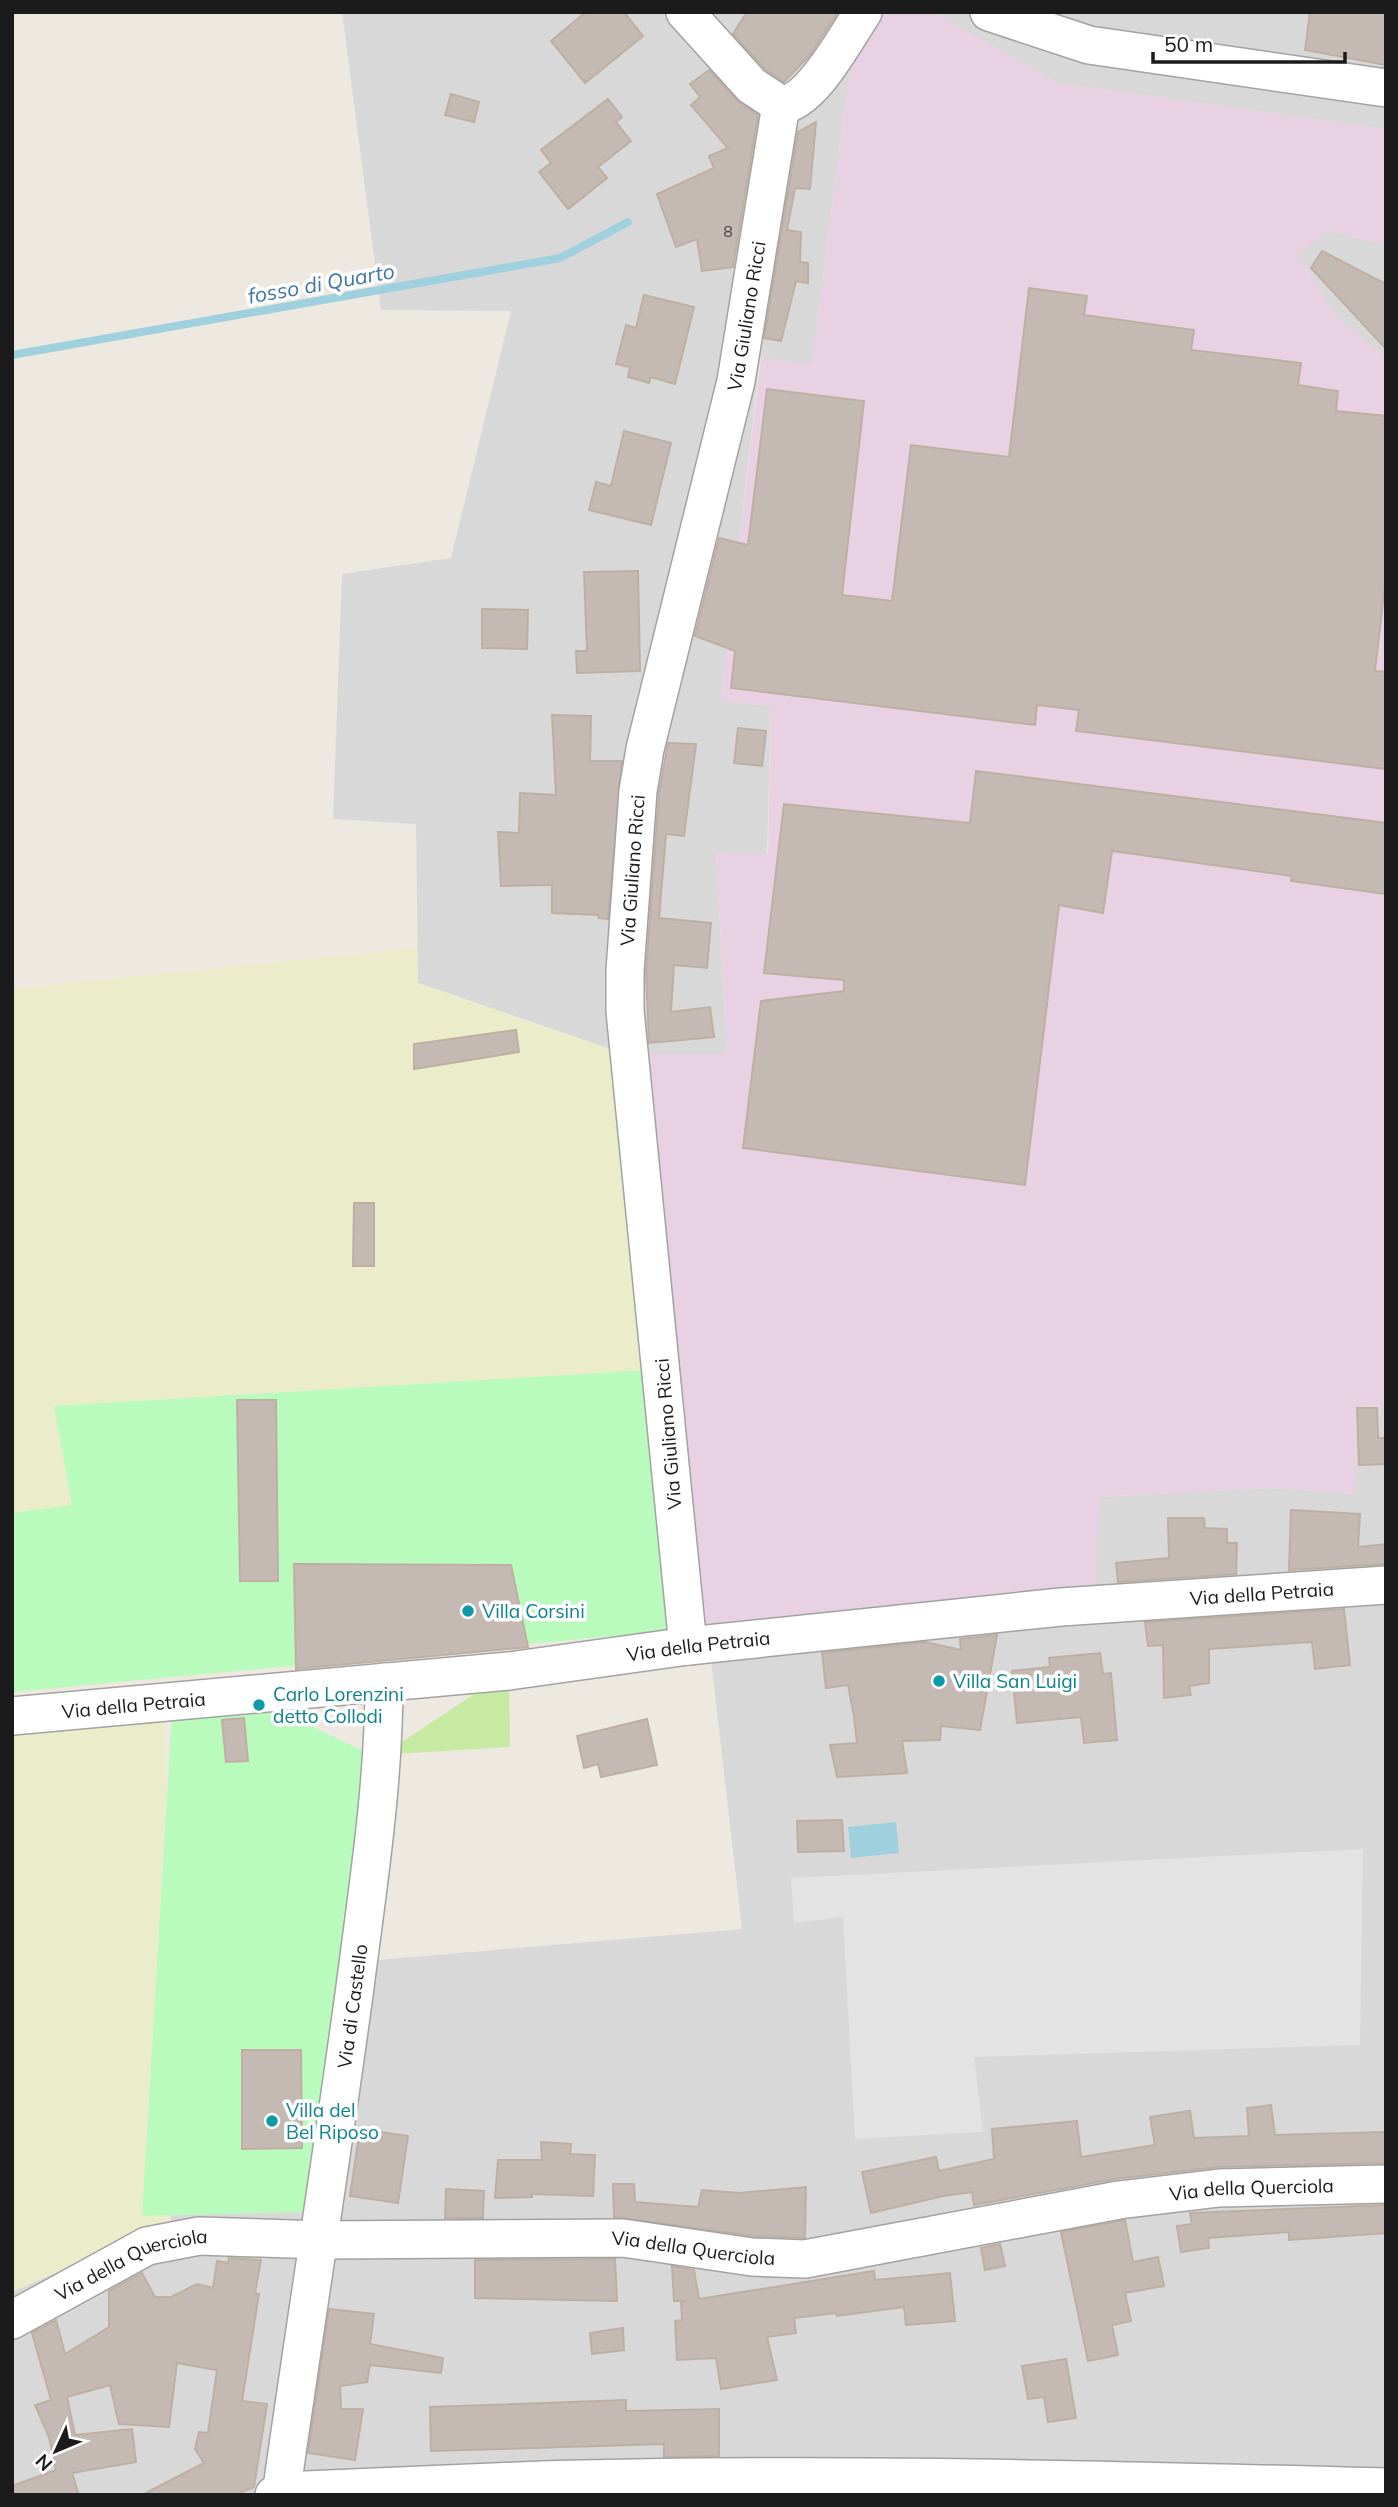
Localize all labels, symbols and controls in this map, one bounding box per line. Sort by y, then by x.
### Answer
scale bar [1153,21,1346,65]
text: 50 m [1164,31,1213,57]
house number: 8 [723,221,733,241]
street label: Via Giuliano Ricci [722,239,771,394]
water label: fosso di Quarto [246,257,396,309]
street label: Via Giuliano Ricci [615,794,650,947]
street label: Via Giuliano Ricci [649,1357,687,1511]
street label: Via della Petraia [1189,1577,1335,1610]
place label: Villa Corsini [482,1599,585,1623]
marker: Villa Corsini [460,1603,476,1619]
street label: Via della Petraia [625,1625,771,1666]
place label: Villa San Luigi [953,1669,1077,1693]
marker: Villa San Luigi [931,1673,947,1689]
place label: Carlo Lorenzini detto Collodi [273,1682,404,1728]
street label: Via della Petraia [60,1687,207,1723]
marker: Carlo Lorenzini detto Collodi [251,1697,267,1713]
street label: Via di Castello [332,1943,373,2070]
place label: Villa del Bel Riposo [286,2098,379,2144]
marker: Villa del Bel Riposo [264,2113,280,2129]
street label: Via della Querciola [1168,2173,1334,2206]
street label: Via della Querciola [51,2224,208,2306]
street label: Via della Querciola [612,2226,775,2270]
north arrow [21,2416,91,2486]
text: N [30,2449,57,2476]

